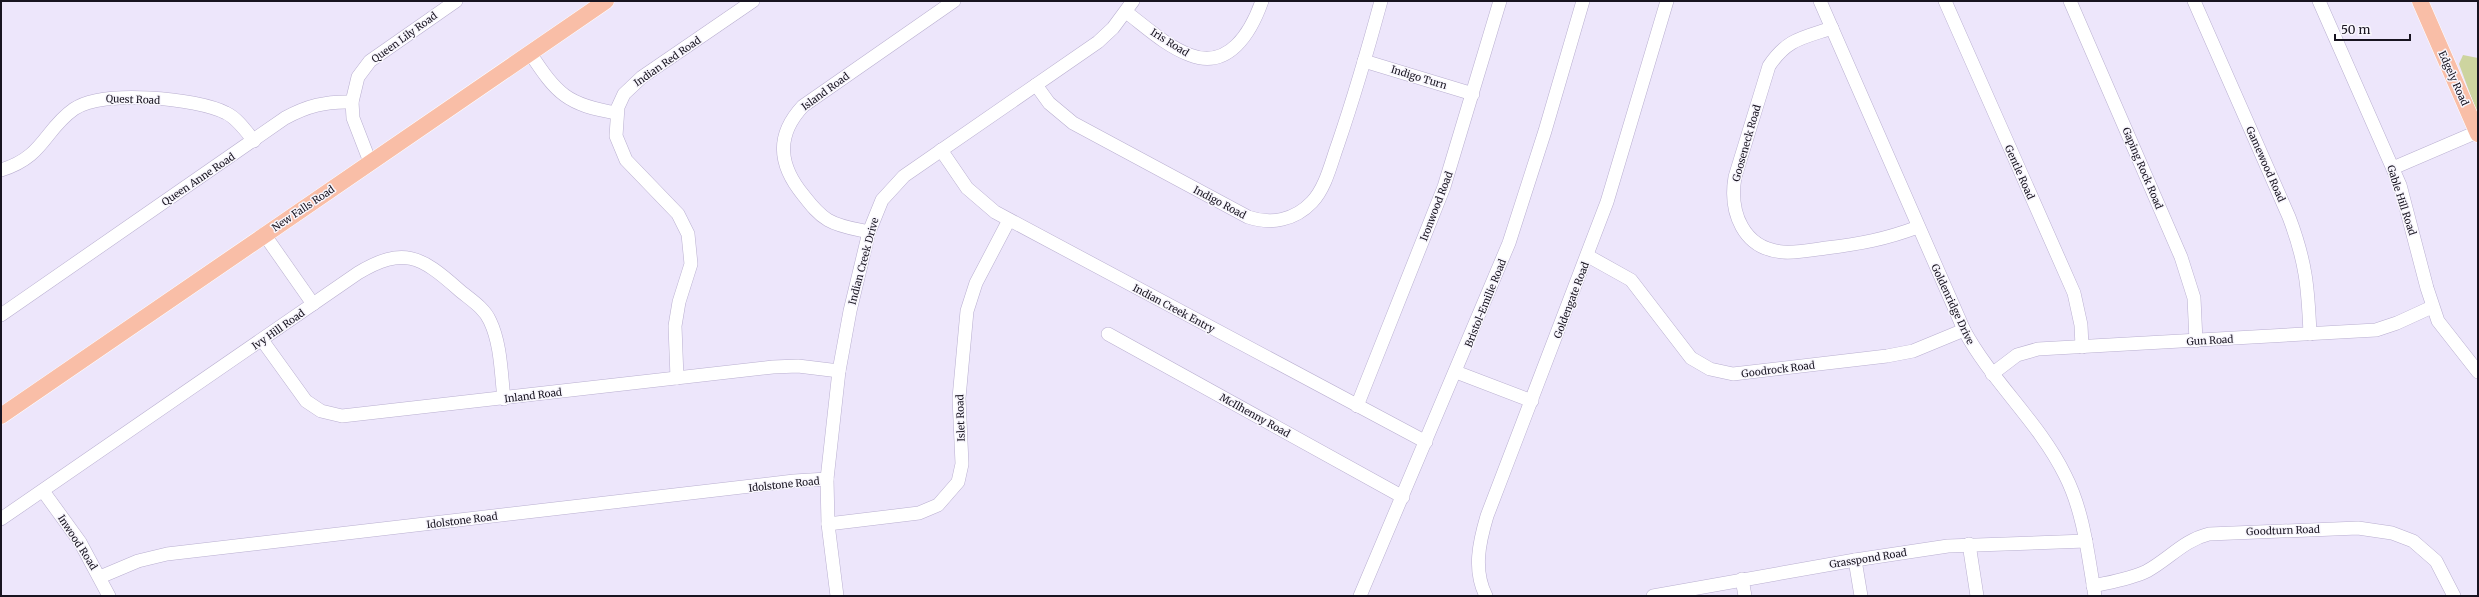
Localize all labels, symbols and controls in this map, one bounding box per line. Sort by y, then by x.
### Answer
street label: Queen Lily Road [369,9,440,66]
scale bar [2335,16,2410,42]
text: 50 m [2341,22,2370,37]
street label: Iris Road [1148,26,1191,59]
street label: Indian Red Road [631,33,703,89]
street label: Edgely Road [2436,49,2471,108]
street label: Indigo Turn [1389,63,1449,92]
street label: Island Road [799,70,852,113]
street label: Quest Road [106,92,160,107]
street label: Gooseneck Road [1729,103,1764,183]
street label: Gaping Rock Road [2119,125,2166,211]
street label: Gamewood Road [2243,125,2288,204]
street label: Gentle Road [2002,143,2037,201]
street label: Queen Anne Road [159,150,237,209]
street label: Gable Hill Road [2384,163,2419,237]
street label: Ironwood Road [1417,170,1456,243]
street label: New Falls Road [270,183,337,234]
street label: Indigo Road [1191,183,1248,222]
street label: Indian Creek Drive [846,216,881,306]
street label: Bristol-Emilie Road [1462,257,1509,349]
street label: Goldengate Road [1551,260,1592,340]
street label: Goldenridge Drive [1928,262,1977,347]
street label: Indian Creek Entry [1131,281,1217,336]
street label: Ivy Hill Road [249,306,307,352]
street label: Gun Road [2186,333,2234,348]
street label: Goodrock Road [1741,359,1816,380]
street label: Inland Road [504,386,563,405]
street label: McIlhenny Road [1217,391,1292,440]
street label: Islet Road [953,394,968,442]
street label: Idolstone Road [748,474,820,495]
street label: Idolstone Road [426,510,498,531]
street label: Inwood Road [55,512,100,572]
street label: Goodturn Road [2246,523,2320,538]
street label: Grasspond Road [1828,546,1908,571]

